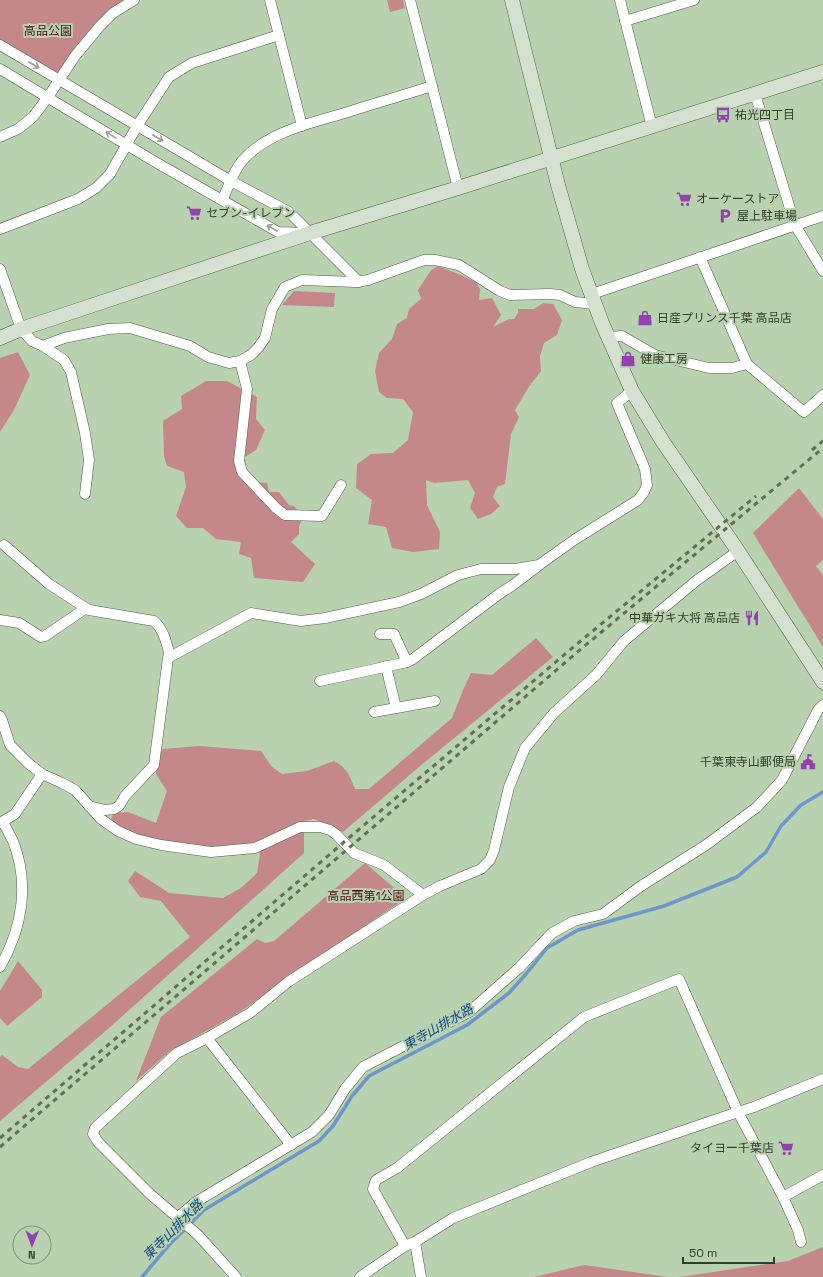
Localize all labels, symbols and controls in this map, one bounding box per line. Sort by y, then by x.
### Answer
park label: 高品公園 [24,23,72,39]
one-way arrow [28,62,40,70]
bus stop icon: 祐光四丁目 [714,106,732,124]
place label: 祐光四丁目 [735,107,795,123]
one-way arrow [105,131,117,139]
one-way arrow [152,134,164,142]
supermarket icon: オーケーストア [675,190,693,208]
place label: オーケーストア [696,191,779,207]
supermarket icon: セブン-イレブン [185,204,203,222]
place label: セブン-イレブン [206,205,295,221]
parking icon: 屋上駐車場 [716,207,734,225]
place label: 屋上駐車場 [737,208,797,224]
one-way arrow [266,224,278,232]
shop icon: 日産プリンス千葉 高品店 [636,309,654,327]
place label: 日産プリンス千葉 高品店 [657,310,792,326]
shop icon: 健康工房 [619,350,637,368]
place label: 健康工房 [640,351,688,367]
restaurant icon: 中華ガキ大将 高品店 [743,609,761,627]
place label: 中華ガキ大将 高品店 [629,610,740,626]
public building icon: 千葉東寺山郵便局 [799,753,817,771]
place label: 千葉東寺山郵便局 [700,754,796,770]
park label: 高品西第1公園 [327,888,405,904]
water label: 東寺山排水路 [400,1000,477,1054]
supermarket icon: タイヨー千葉店 [777,1139,795,1157]
place label: タイヨー千葉店 [690,1140,774,1156]
water label: 東寺山排水路 [139,1196,207,1264]
north arrow [12,1225,52,1265]
scale bar [683,1239,774,1265]
text: 50 m [689,1245,717,1261]
text: N [28,1248,36,1262]

